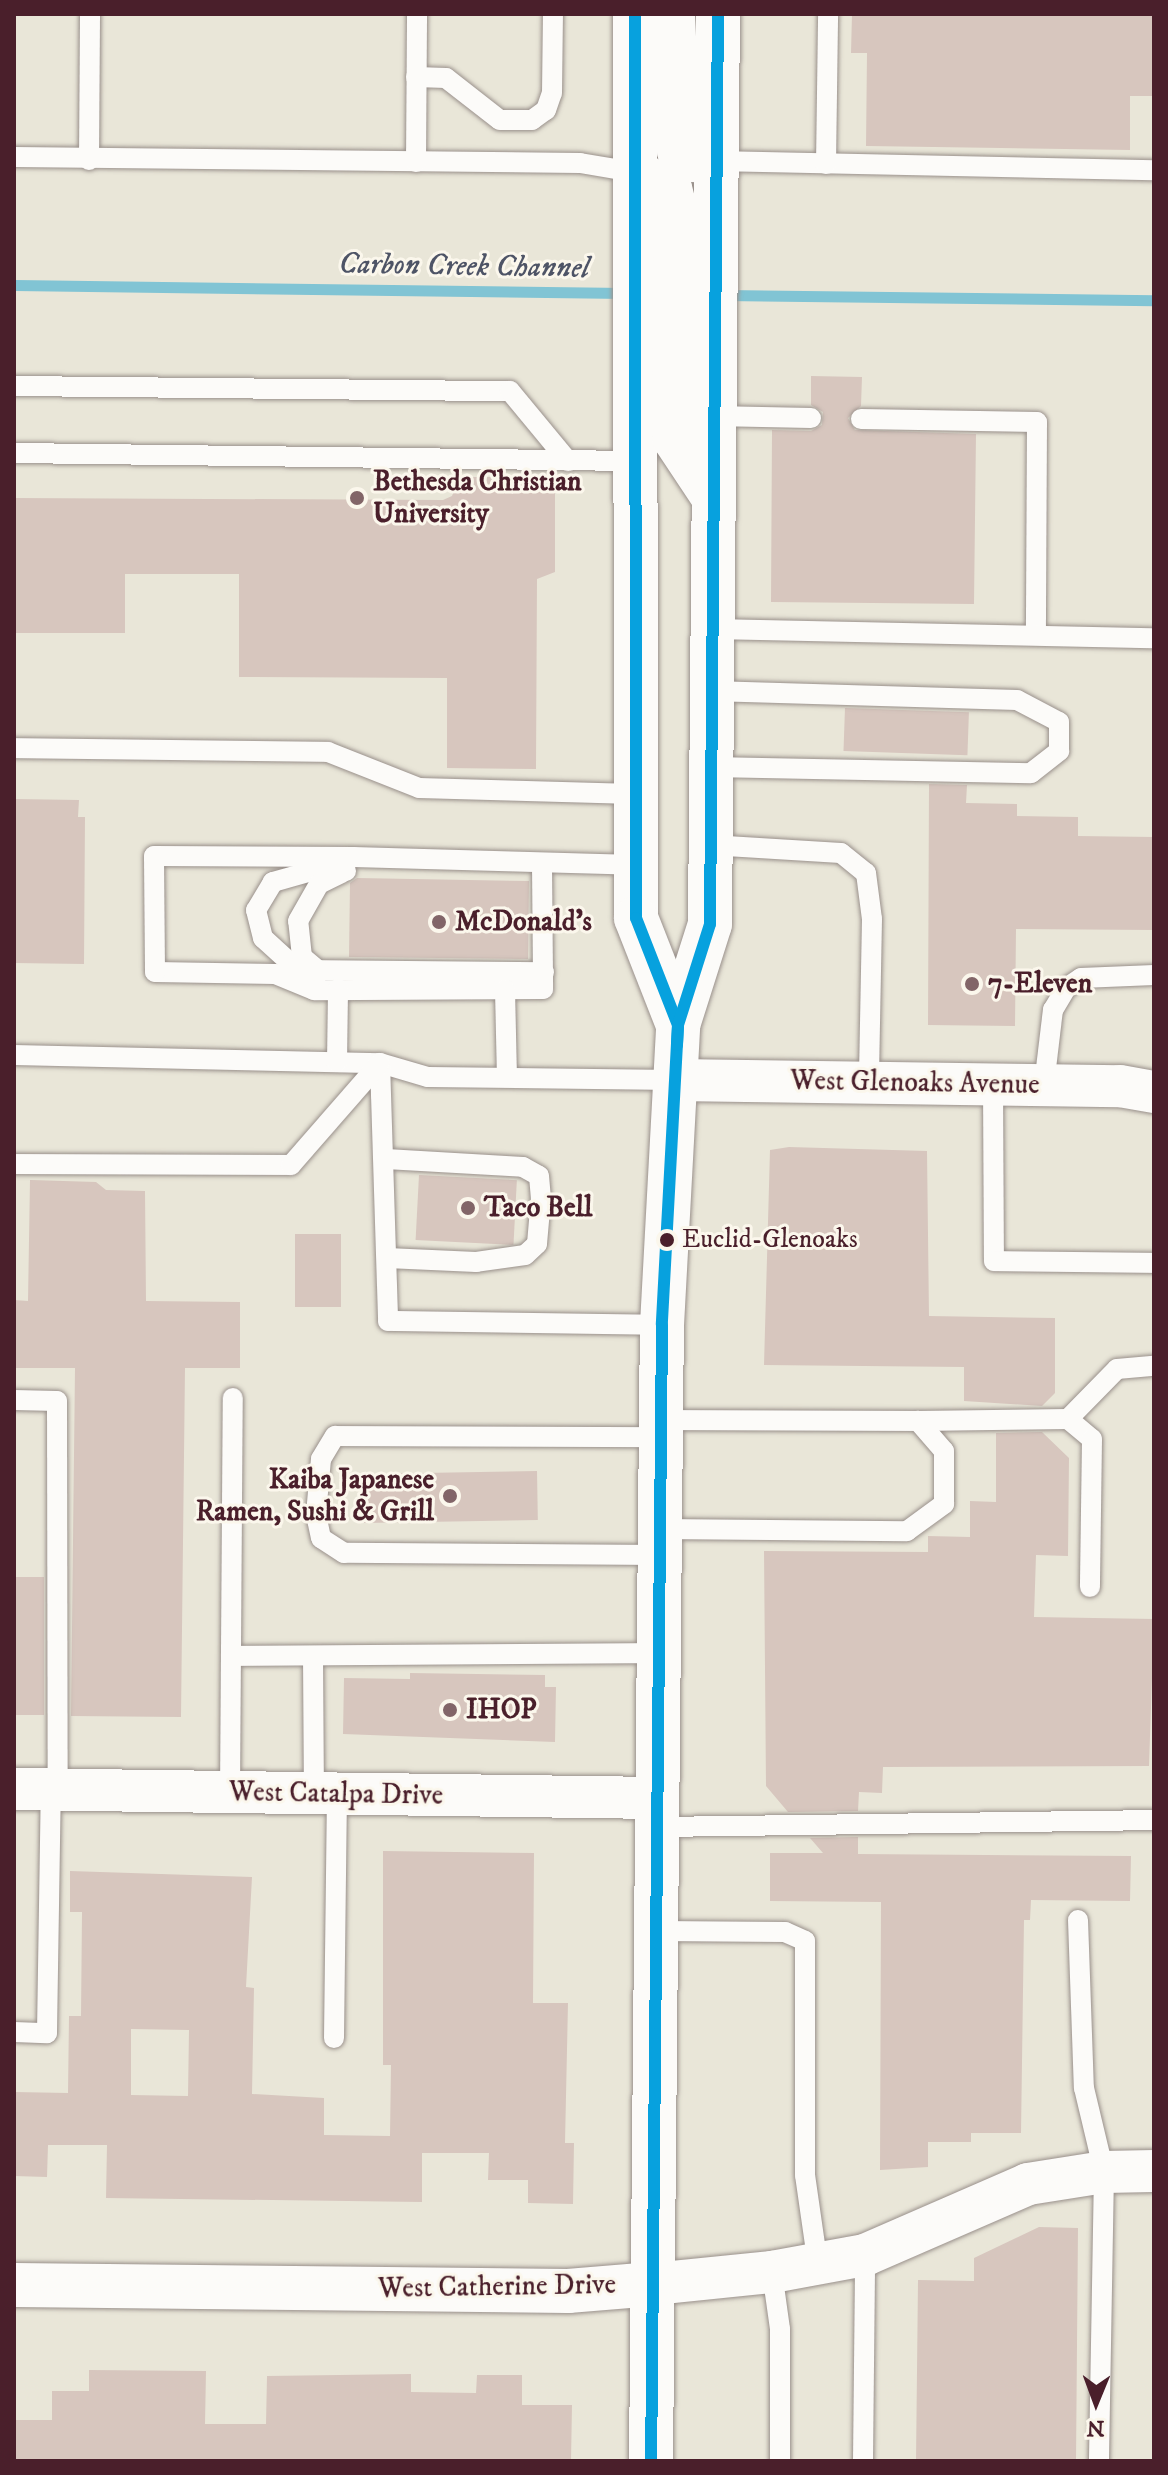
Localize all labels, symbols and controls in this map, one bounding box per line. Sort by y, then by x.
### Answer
water label: Carbon Creek Channel [338,247,590,287]
place label: Bethesda Christian University [373,465,582,531]
marker: Bethesda Christian University [348,489,366,507]
place label: McDonald's [455,905,592,939]
marker: McDonald's [430,913,448,931]
place label: 7-Eleven [988,967,1092,1001]
marker: 7-Eleven [963,975,981,993]
street label: West Glenoaks Avenue [790,1064,1040,1102]
place label: Taco Bell [484,1191,592,1225]
marker: Taco Bell [459,1199,477,1217]
place label: Euclid-Glenoaks [682,1224,858,1256]
marker: Euclid-Glenoaks [659,1232,675,1248]
place label: Kaiba Japanese Ramen, Sushi & Grill [196,1463,434,1529]
marker: Kaiba Japanese Ramen, Sushi & Grill [441,1487,459,1505]
place label: IHOP [466,1693,537,1727]
marker: IHOP [441,1701,459,1719]
street label: West Catalpa Drive [229,1775,443,1813]
street label: West Catherine Drive [378,2268,616,2306]
north arrow [1056,2363,1136,2443]
text: N [1086,2414,1105,2441]

